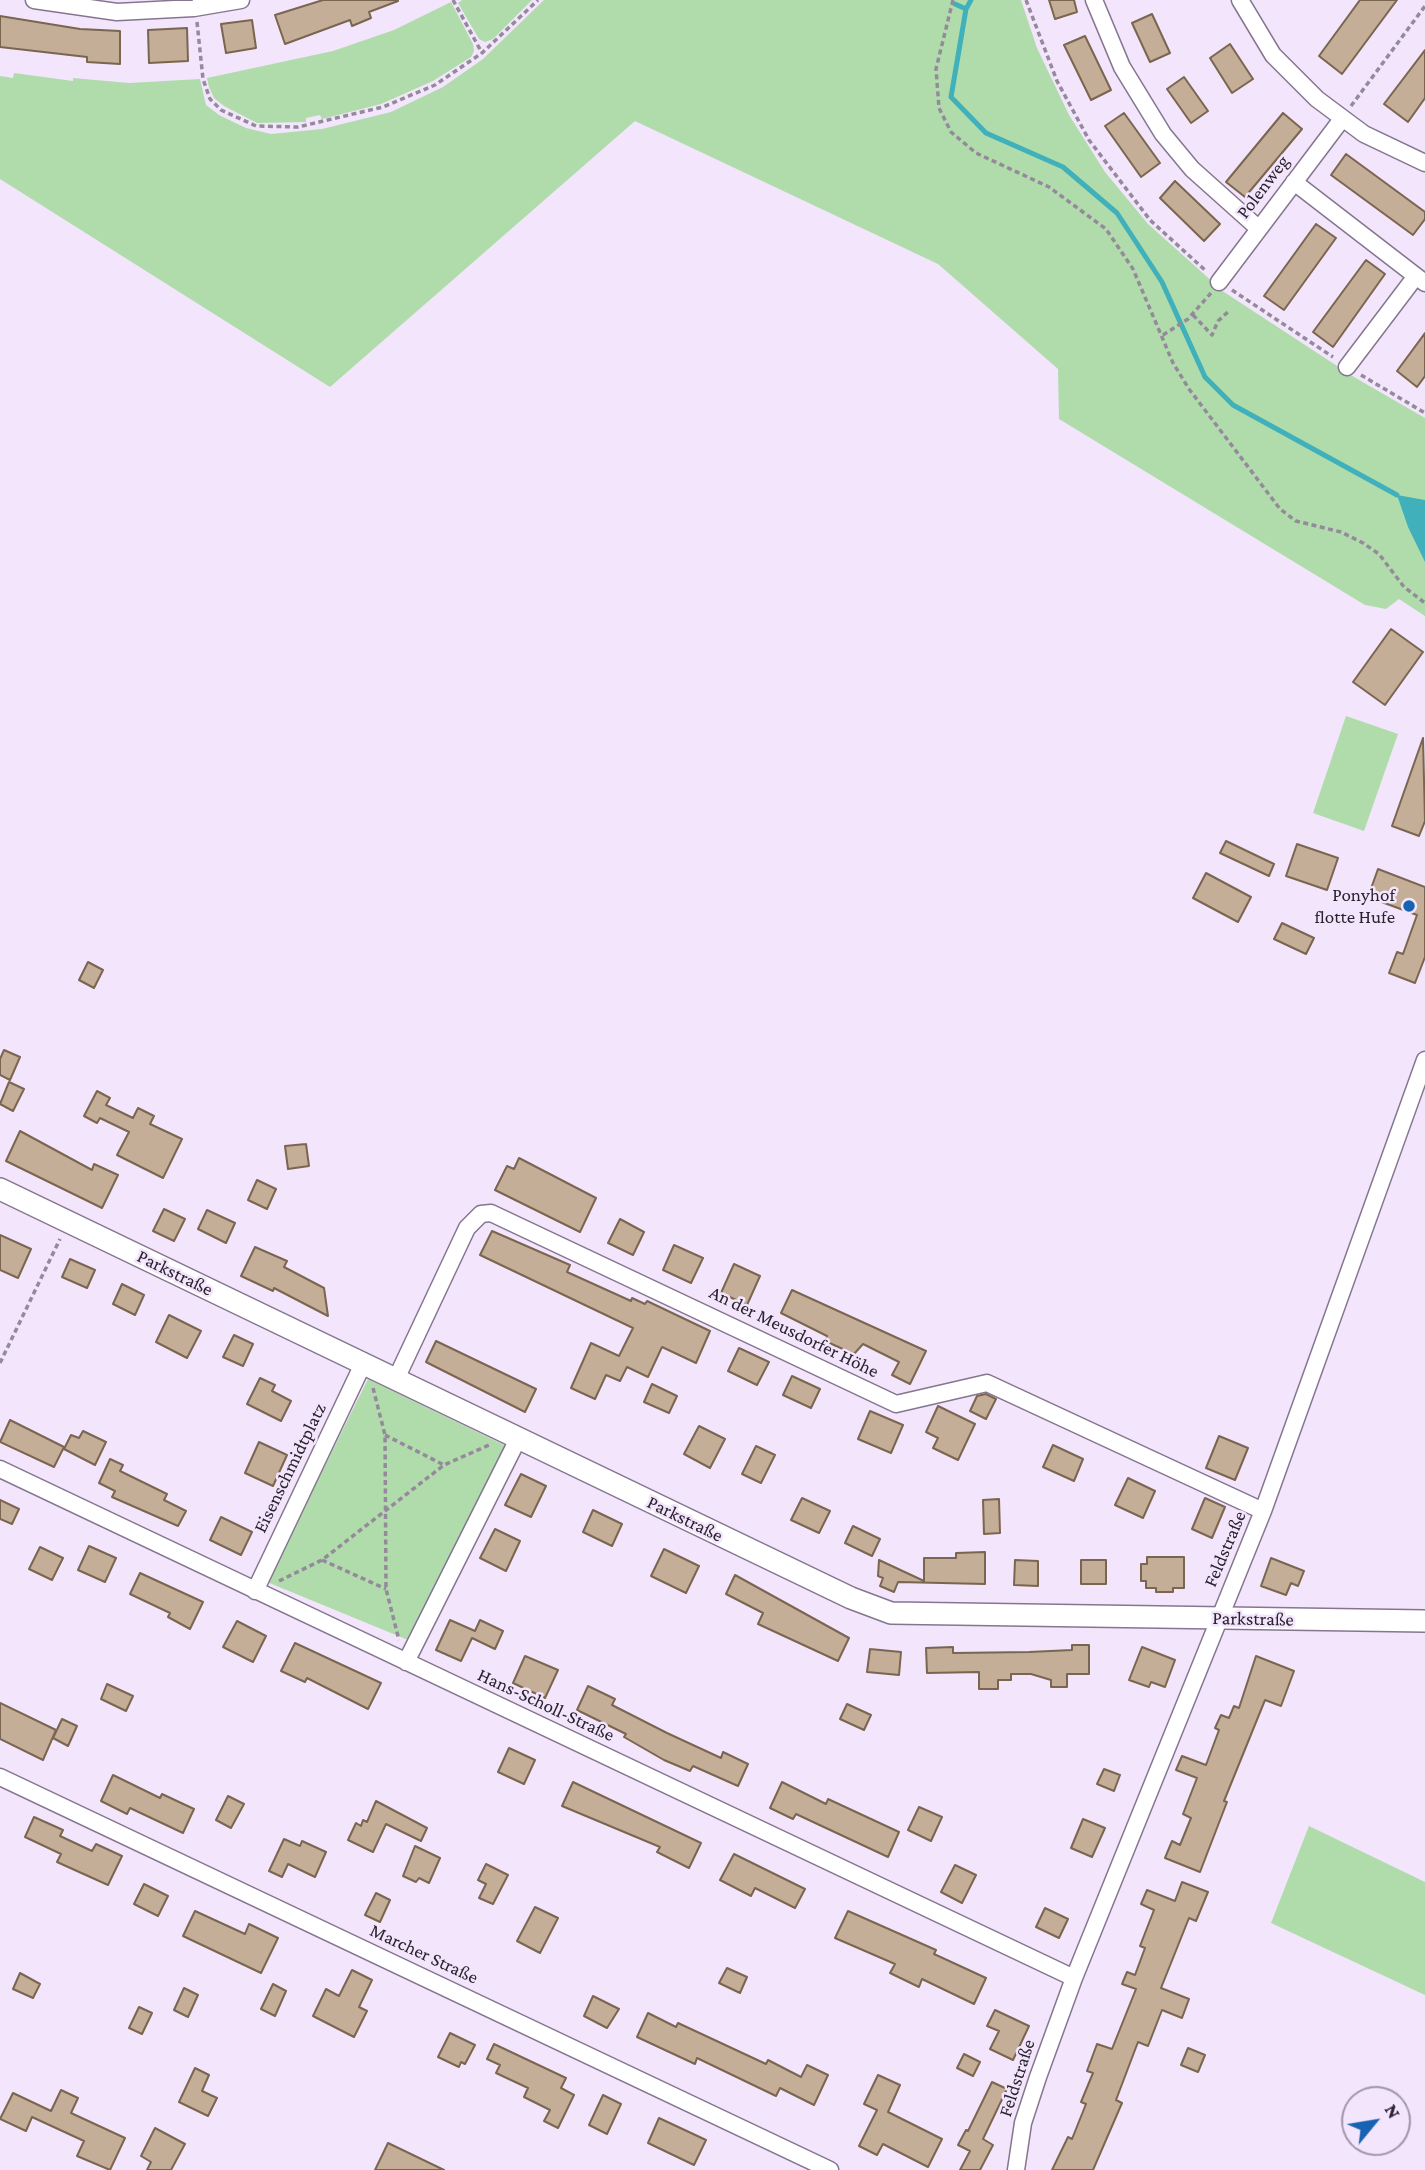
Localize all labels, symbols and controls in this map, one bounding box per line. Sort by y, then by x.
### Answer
street label: Polenweg [1232,151,1294,223]
place label: Ponyhof flotte Hufe [1314,884,1395,928]
marker: Ponyhof flotte Hufe [1401,898,1417,914]
street label: Parkstraße [133,1245,217,1301]
street label: An der Meusdorfer Höhe [706,1281,882,1383]
street label: Eisenschmidtplatz [249,1400,331,1536]
street label: Parkstraße [643,1491,727,1547]
street label: Feldstraße [1199,1508,1251,1590]
street label: Parkstraße [1212,1607,1294,1631]
street label: Hans-Scholl-Straße [474,1663,618,1747]
street label: Marcher Straße [366,1919,482,1989]
street label: Feldstraße [994,2036,1040,2120]
north arrow [1341,2086,1411,2156]
text: N [1381,2100,1405,2122]

